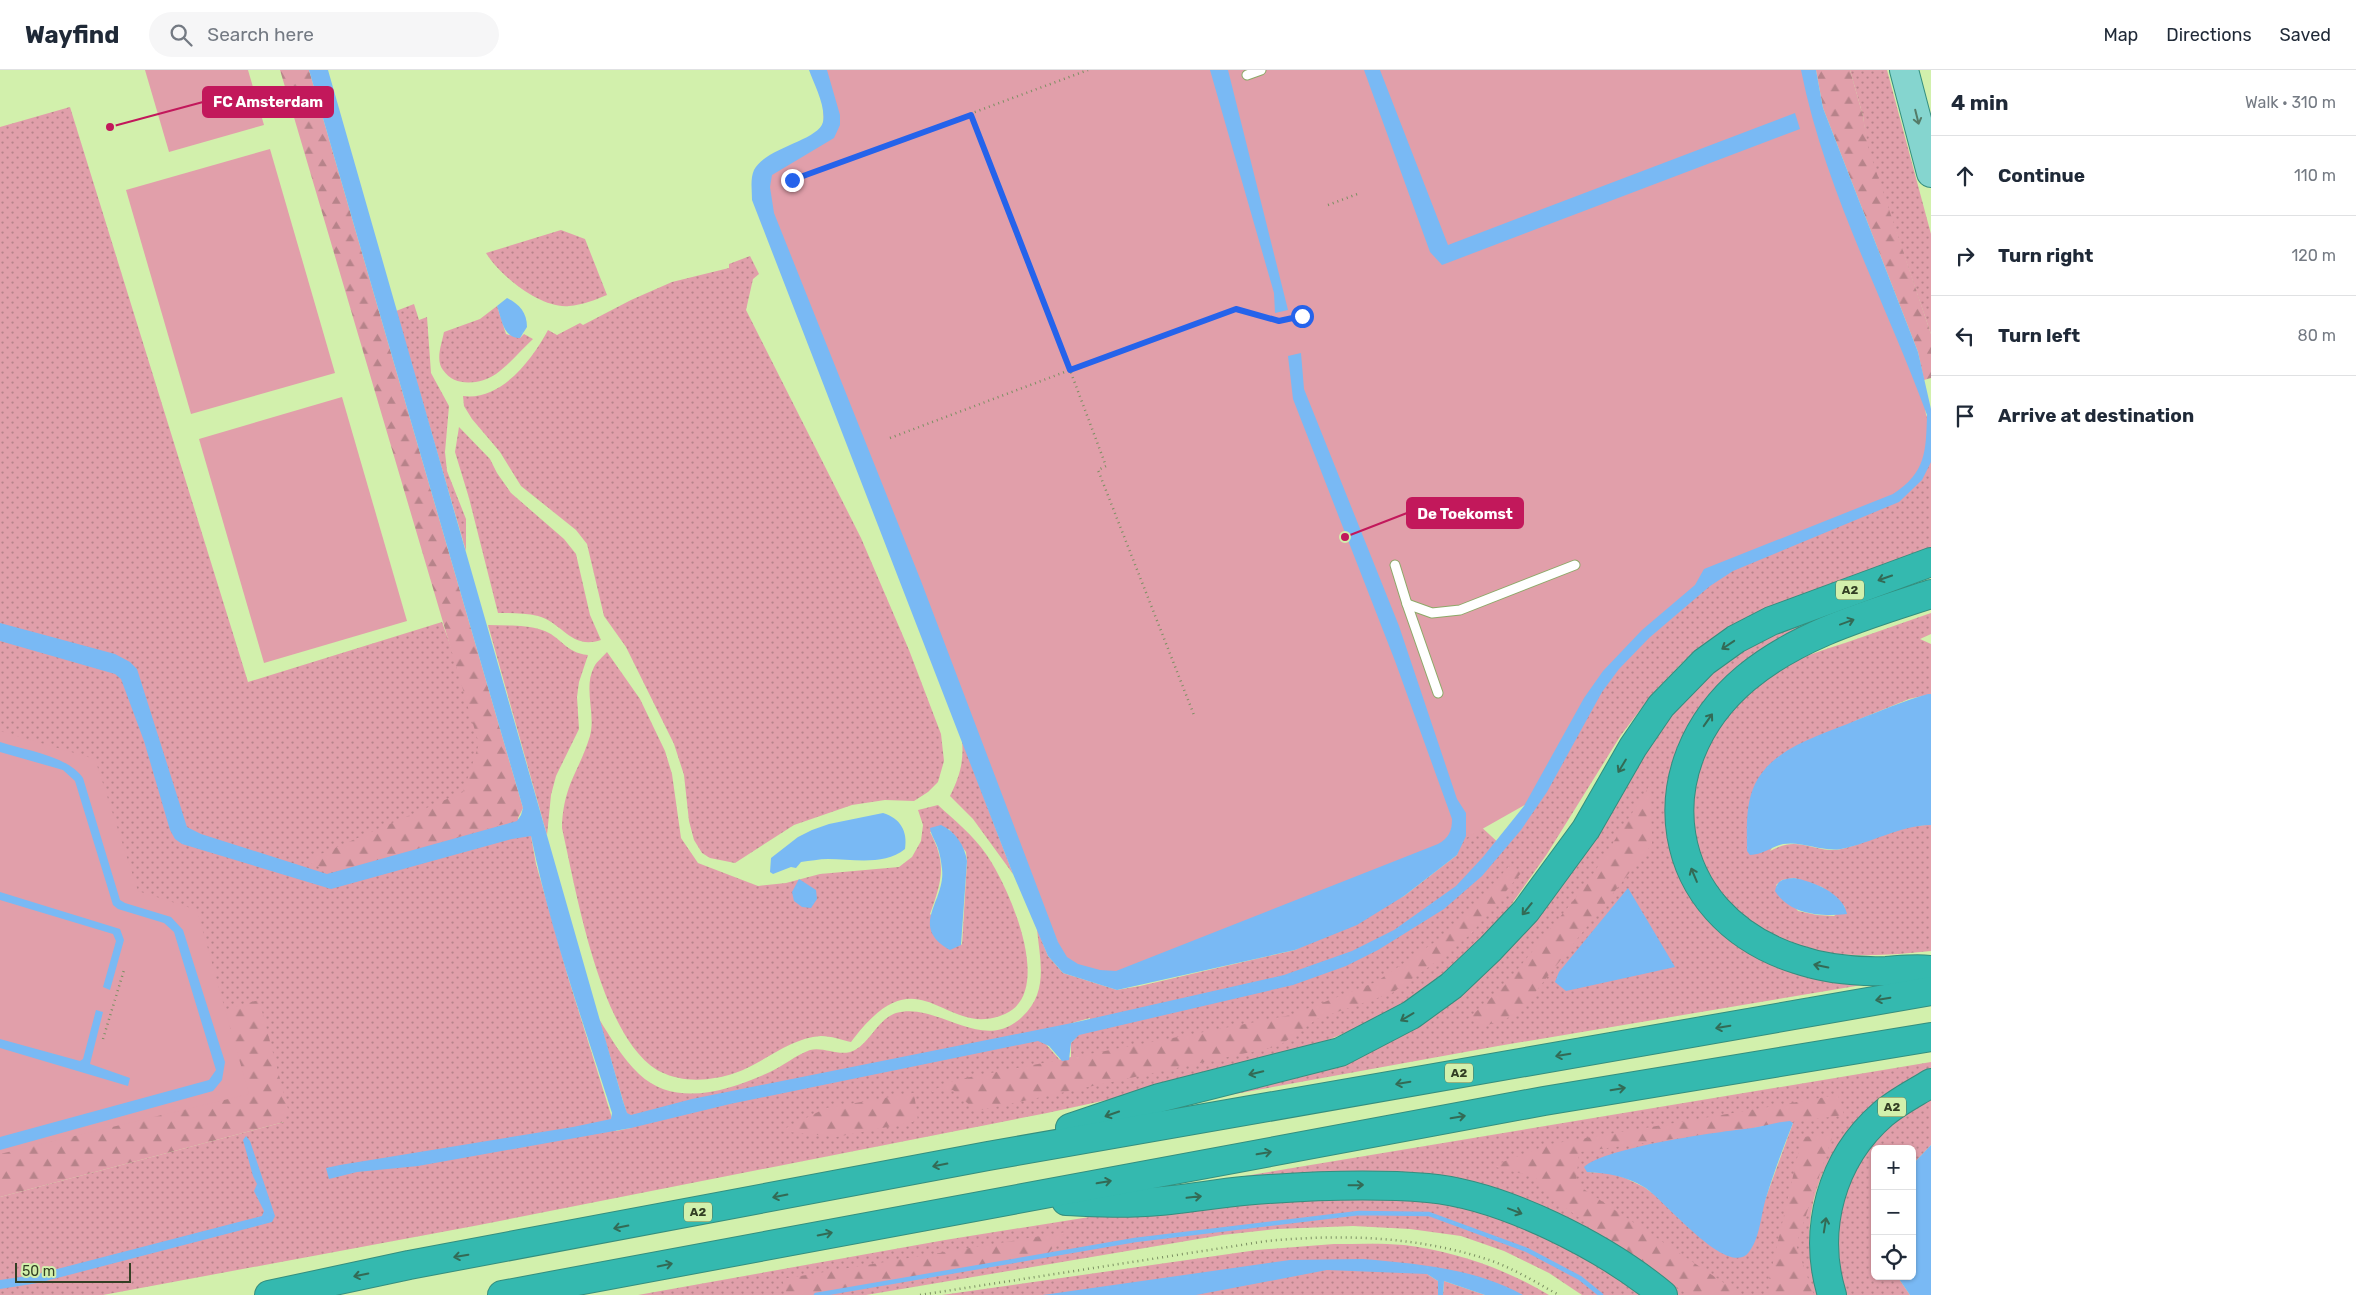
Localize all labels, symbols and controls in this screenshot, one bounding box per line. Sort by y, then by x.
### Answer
search box [149,12,499,57]
text: Wayfind [25,21,119,49]
icon: search [167,21,195,49]
text: Search here [207,23,314,46]
text: Map [2103,24,2138,46]
text: Directions [2166,24,2252,46]
text: Saved [2280,24,2331,46]
callout: FC Amsterdam [203,87,333,117]
text: 4 min [1951,90,2009,115]
text: FC Amsterdam [213,93,323,111]
text: Walk · 310 m [2245,93,2336,112]
one-way arrow [1912,109,1922,125]
icon: ahead [1951,162,1979,190]
text: Continue [1998,164,2085,187]
text: 110 m [2294,166,2336,185]
route end [781,169,804,192]
icon: right [1951,242,1979,270]
text: Turn right [1998,244,2093,267]
text: 120 m [2291,246,2336,265]
route start [1291,305,1314,328]
icon: left [1951,322,1979,350]
text: Turn left [1998,324,2080,347]
text: 80 m [2298,326,2336,345]
icon: arrive [1951,402,1979,430]
text: Arrive at destination [1998,404,2194,427]
callout: De Toekomst [1407,498,1523,528]
text: De Toekomst [1417,505,1513,523]
one-way arrow [1877,573,1893,583]
road number: A2 [1836,580,1864,600]
one-way arrow [1839,617,1855,626]
one-way arrow [1721,640,1735,650]
one-way arrow [1703,713,1713,727]
one-way arrow [1616,758,1626,772]
one-way arrow [1688,868,1698,883]
one-way arrow [1522,902,1533,915]
one-way arrow [1813,961,1829,970]
one-way arrow [1875,995,1891,1005]
one-way arrow [1400,1013,1414,1023]
one-way arrow [1715,1023,1731,1033]
one-way arrow [1555,1051,1571,1061]
road number: A2 [1445,1064,1473,1082]
one-way arrow [1248,1069,1264,1079]
one-way arrow [1395,1079,1411,1089]
one-way arrow [1610,1084,1626,1094]
road number: A2 [1878,1098,1906,1116]
one-way arrow [1105,1109,1121,1119]
one-way arrow [1450,1112,1466,1121]
map controls [1871,1145,1916,1280]
button: + [1871,1145,1916,1190]
one-way arrow [1255,1147,1271,1157]
one-way arrow [932,1161,948,1171]
one-way arrow [1096,1177,1112,1187]
one-way arrow [1348,1180,1364,1190]
button: − [1871,1190,1916,1235]
one-way arrow [773,1192,789,1201]
one-way arrow [1186,1192,1202,1202]
road number: A2 [684,1202,712,1222]
one-way arrow [1507,1207,1523,1216]
one-way arrow [1820,1218,1830,1234]
one-way arrow [613,1222,629,1232]
one-way arrow [816,1229,832,1239]
button: locate [1871,1235,1916,1280]
one-way arrow [453,1251,469,1261]
one-way arrow [657,1259,673,1269]
scale bar [15,1260,131,1283]
text: 50 m [22,1263,55,1280]
one-way arrow [354,1271,370,1280]

